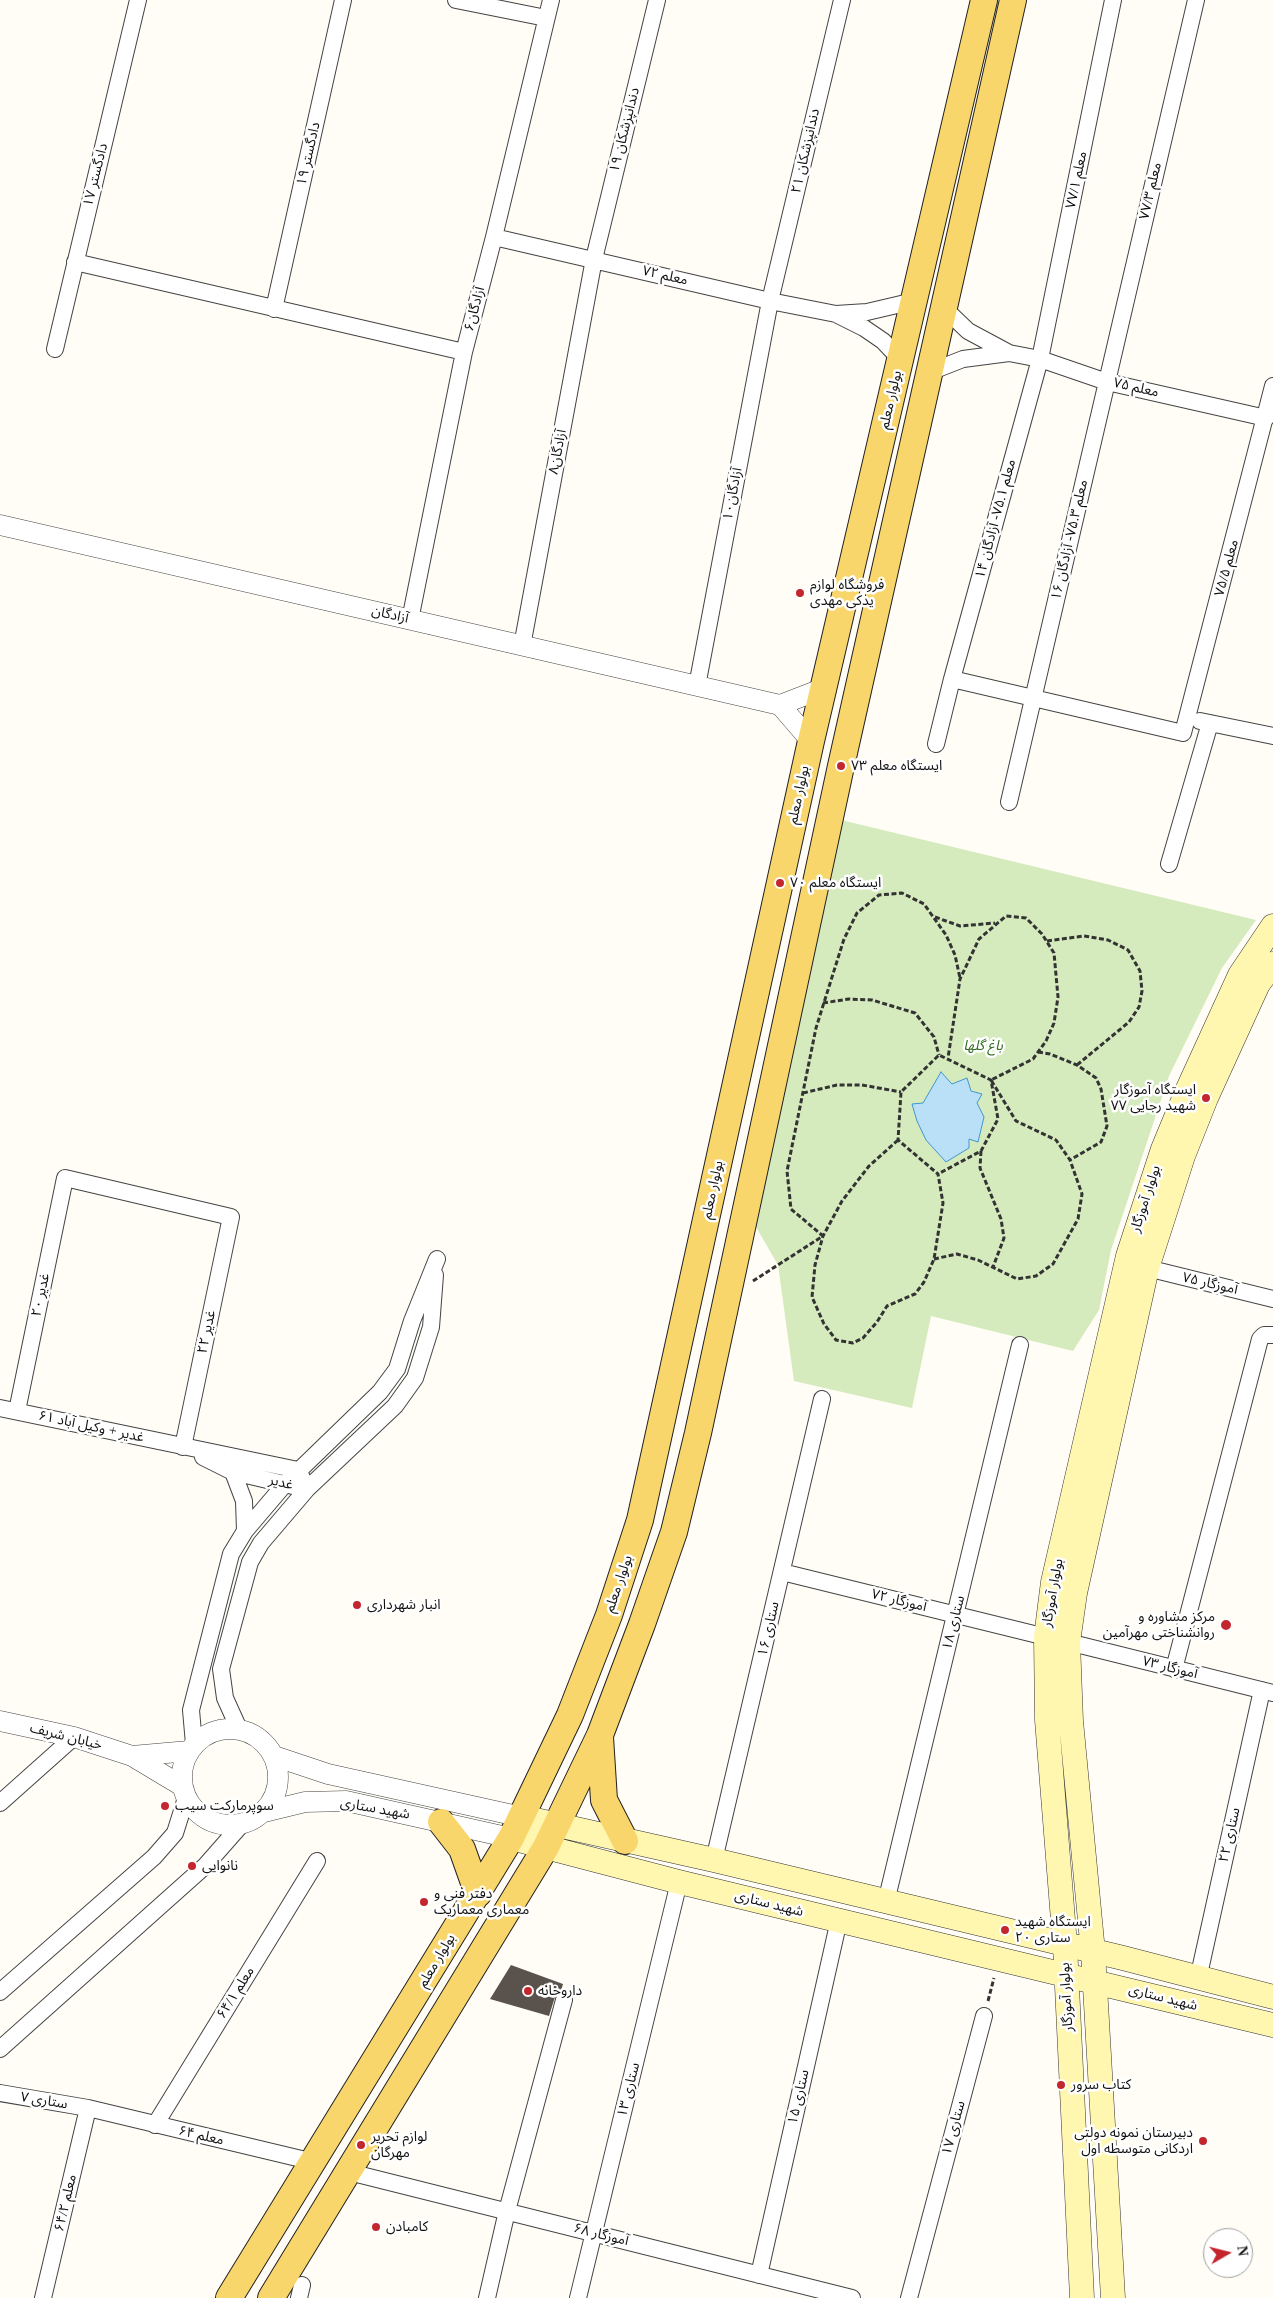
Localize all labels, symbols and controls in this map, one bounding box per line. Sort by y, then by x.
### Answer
street label: دندانپزشکان ۱۹ [606,86,644,174]
street label: دندانپزشکان ۲۱ [788,107,824,195]
street label: دادگستر ۱۹ [294,121,324,187]
street label: دادگستر ۱۷ [80,142,112,208]
street label: معلم ۷۷/۱ [1063,150,1091,210]
street label: معلم ۷۷/۳ [1136,161,1166,221]
street label: معلم ۷۲ [641,263,689,289]
street label: آزادگان۶ [461,285,489,333]
street label: بولوار معلم [876,369,906,431]
street label: معلم ۷۵ [1112,375,1160,401]
street label: آزادگان۸ [545,428,571,476]
street label: معلم ۷۵.۱- آزادگان ۱۴ [972,457,1020,581]
street label: آزادگان۱۰ [720,466,746,522]
street label: معلم ۷۵.۳- آزادگان ۱۶ [1048,478,1092,602]
street label: معلم ۷۵/۵ [1211,538,1243,598]
place label: فروشگاه لوازم یدکی مهدی [810,577,884,610]
marker: فروشگاه لوازم یدکی مهدی [794,587,806,599]
street label: آزادگان [370,603,410,627]
place label: ایستگاه معلم ۷۳ [851,758,942,774]
marker: ایستگاه معلم ۷۳ [835,760,847,772]
street label: بولوار معلم [785,764,813,826]
place label: ایستگاه معلم ۷۰ [790,875,881,891]
marker: ایستگاه معلم ۷۰ [774,877,786,889]
park label: باغ گلها [963,1038,1003,1054]
place label: ایستگاه آموزگار شهید رجایی ۷۷ [1111,1082,1196,1114]
marker: ایستگاه آموزگار شهید رجایی ۷۷ [1200,1092,1212,1104]
street label: بولوار معلم [699,1159,727,1221]
street label: بولوار آموزگار [1127,1163,1165,1235]
street label: آموزگار ۷۵ [1181,1269,1239,1299]
street label: غدیر ۲۰ [28,1272,54,1318]
street label: غدیر ۲۲ [194,1309,220,1355]
street label: غدیر + وکیل آباد ۶۱ [37,1408,145,1446]
street label: غدیر [267,1472,295,1494]
street label: بولوار معلم [601,1553,637,1615]
street label: بولوار آموزگار [1039,1557,1067,1629]
street label: ۷۲ آموزگار [870,1586,928,1616]
street label: ستاری ۱۸ [939,1594,969,1652]
place label: انبار شهرداری [367,1597,441,1613]
marker: انبار شهرداری [351,1599,363,1611]
street label: ستاری ۱۶ [755,1600,783,1658]
place label: مرکز مشاوره و روانشناختی مهرآمین [1103,1609,1215,1641]
marker: مرکز مشاوره و روانشناختی مهرآمین [1219,1618,1233,1632]
street label: ۷۳ آموزگار [1141,1653,1199,1683]
street label: خیابان شریف [28,1720,104,1754]
street label: شهید ستاری [339,1795,411,1823]
place label: سوپرمارکت سیب [175,1798,274,1814]
marker: سوپرمارکت سیب [159,1800,171,1812]
street label: ستاری ۲۲ [1216,1806,1244,1864]
place label: نانوایی [202,1858,238,1874]
marker: نانوایی [186,1860,198,1872]
place label: دفتر فنی و معماری معماریک [434,1886,529,1918]
street label: شهید ستاری [733,1887,805,1921]
marker: دفتر فنی و معماری معماریک [418,1896,430,1908]
place label: ایستگاه شهید ستاری ۲۰ [1015,1914,1091,1946]
marker: ایستگاه شهید ستاری ۲۰ [999,1924,1011,1936]
street label: بولوار معلم [415,1931,459,1991]
street label: بولوار آموزگار [1057,1962,1077,2032]
street label: معلم ۶۴/۱ [213,1964,259,2022]
street label: شهید ستاری [1127,1981,1199,2015]
place label: داروخانه [538,1983,582,1999]
marker: داروخانه [522,1985,534,1997]
street label: ستاری ۱۳ [614,2061,644,2119]
street label: ستاری ۱۵ [785,2068,813,2126]
place label: کتاب سرور [1071,2077,1131,2093]
marker: کتاب سرور [1055,2079,1067,2091]
street label: ستاری ۷ [19,2089,69,2113]
street label: ستاری ۱۷ [939,2099,969,2157]
street label: معلم ۶۴ [177,2123,225,2149]
place label: دبیرستان نمونه دولتی اردکانی متوسطه اول [1074,2125,1193,2158]
place label: لوازم تحریر مهرگان [371,2129,427,2162]
marker: دبیرستان نمونه دولتی اردکانی متوسطه اول [1197,2135,1209,2147]
marker: لوازم تحریر مهرگان [355,2139,367,2151]
street label: معلم ۶۴/۲ [51,2173,81,2233]
place label: کامبادن [386,2219,428,2235]
street label: آموزگار ۶۸ [572,2220,630,2250]
marker: کامبادن [370,2221,382,2233]
north arrow [1203,2228,1253,2278]
text: N [1234,2245,1250,2257]

